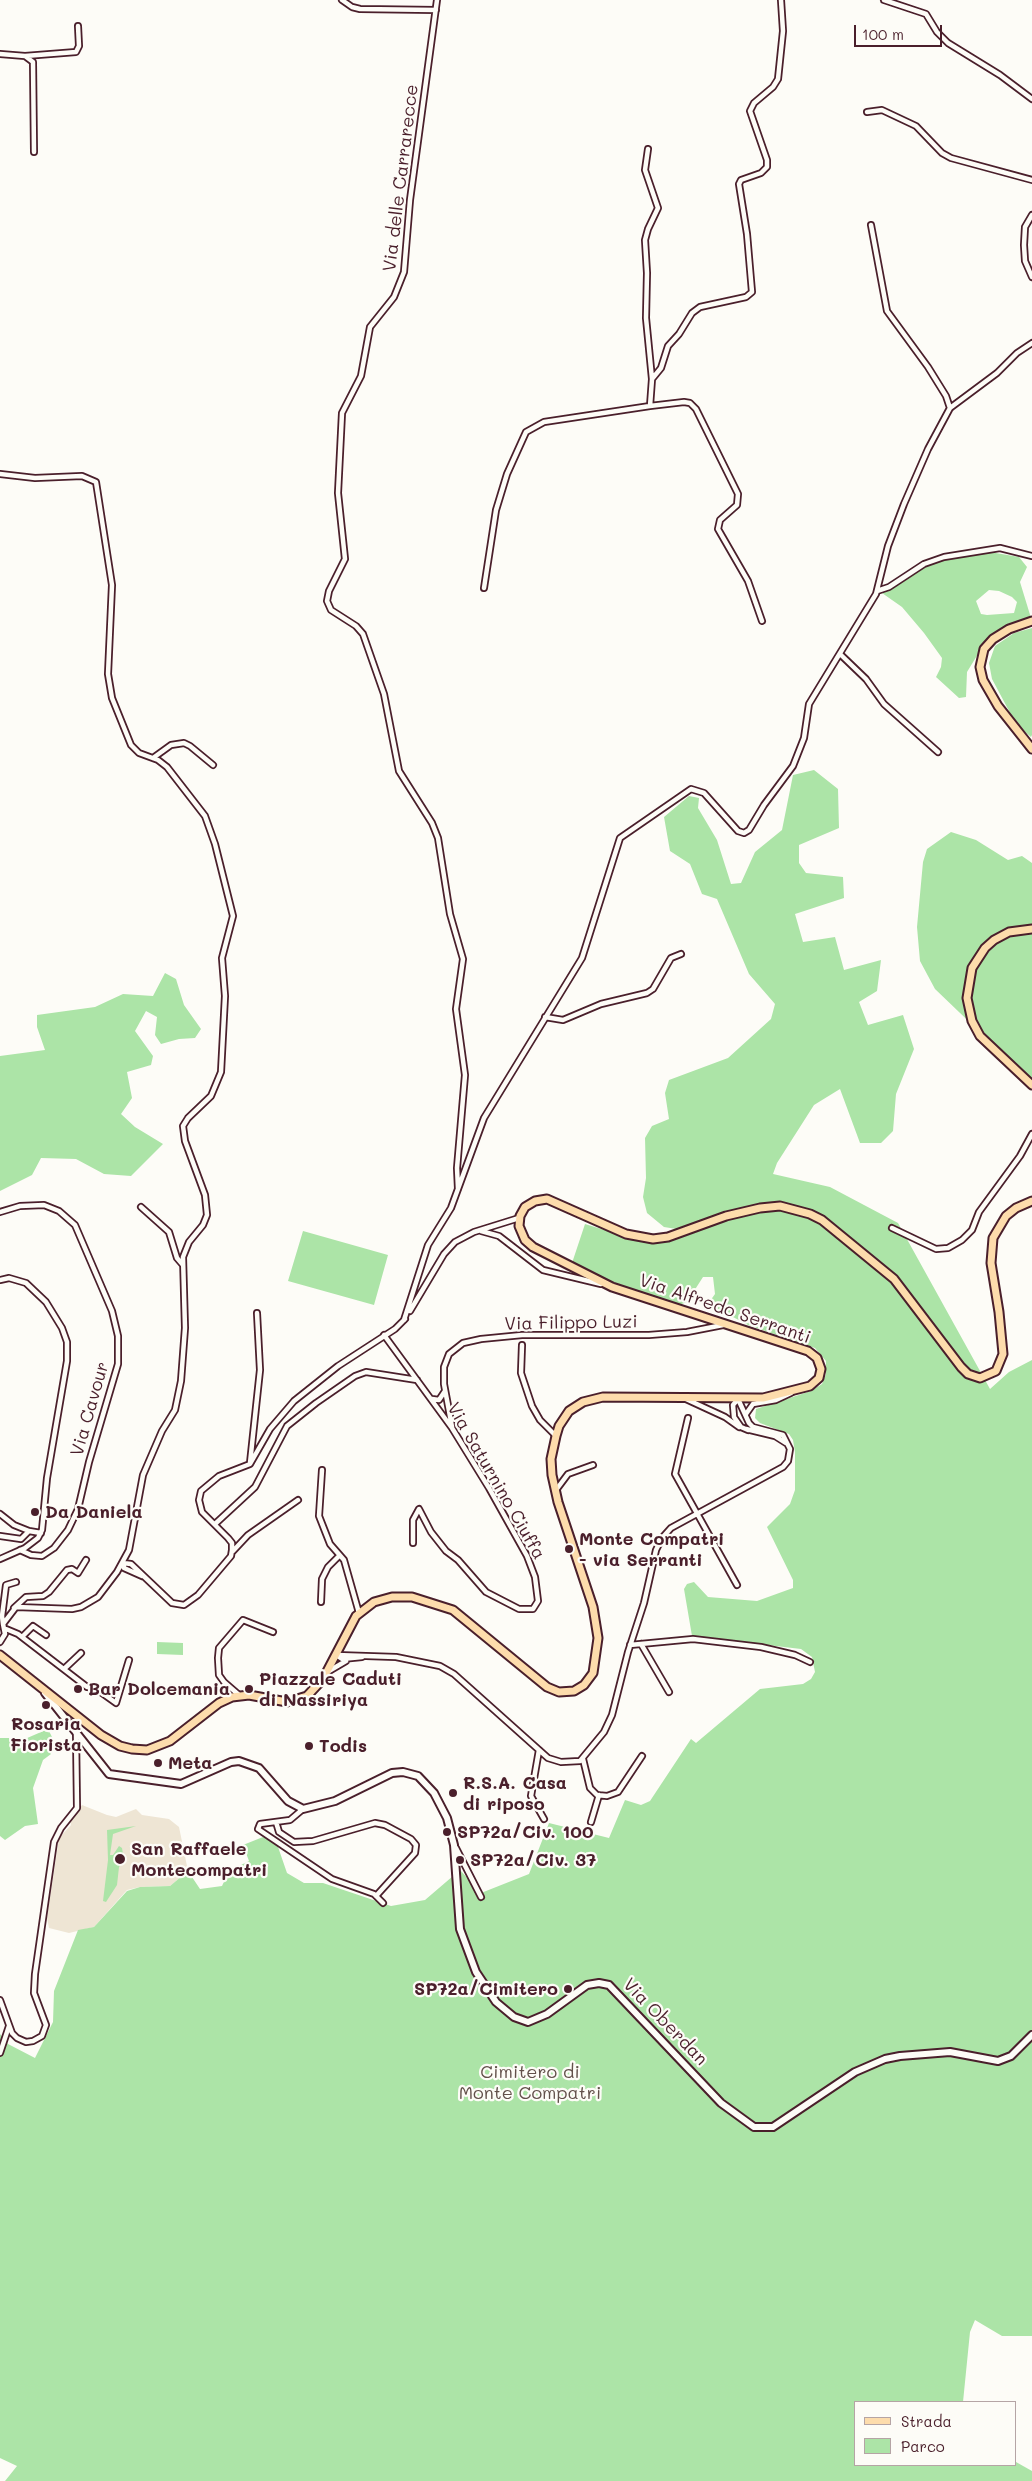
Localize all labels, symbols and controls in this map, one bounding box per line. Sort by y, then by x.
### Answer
scale bar [857,15,944,47]
text: 100 m [862,24,904,44]
street label: Via delle Carrarecce [379,83,423,273]
street label: Via Alfredo Serranti [636,1269,814,1349]
street label: Via Filippo Luzi [504,1311,638,1335]
street label: Via Cavour [66,1359,114,1459]
street label: Via Saturnino Ciuffa [442,1399,550,1563]
place label: Da Daniela [45,1501,142,1523]
marker: Da Daniela [29,1506,41,1518]
place label: Monte Compatri - via Serranti [579,1528,724,1570]
marker: Monte Compatri - via Serranti [563,1543,575,1555]
place label: Piazzale Caduti di Nassiriya [259,1668,402,1710]
place label: Bar Dolcemania [88,1678,230,1700]
marker: Bar Dolcemania [72,1683,84,1695]
marker: Piazzale Caduti di Nassiriya [243,1683,255,1695]
marker: Rosaria Fiorista [40,1699,52,1711]
place label: Rosaria Fiorista [10,1713,82,1756]
place label: Todis [319,1735,367,1757]
marker: Todis [303,1740,315,1752]
place label: Meta [168,1752,212,1774]
marker: Meta [152,1757,164,1769]
place label: R.S.A. Casa di riposo [463,1772,567,1815]
marker: R.S.A. Casa di riposo [447,1787,459,1799]
place label: SP72a/Civ. 100 [457,1821,593,1843]
marker: SP72a/Civ. 100 [441,1826,453,1838]
place label: San Raffaele Montecompatri [131,1838,267,1880]
place label: SP72a/Civ. 37 [470,1849,596,1871]
marker: San Raffaele Montecompatri [113,1852,127,1866]
marker: SP72a/Civ. 37 [454,1854,466,1866]
street label: Via Oberdan [618,1974,712,2070]
place label: SP72a/Cimitero [414,1978,558,2000]
marker: SP72a/Cimitero [562,1983,574,1995]
park label: Cimitero di Monte Compatri [459,2061,601,2104]
legend [854,2401,1017,2466]
text: Strada [901,2411,952,2431]
text: Parco [901,2436,945,2456]

